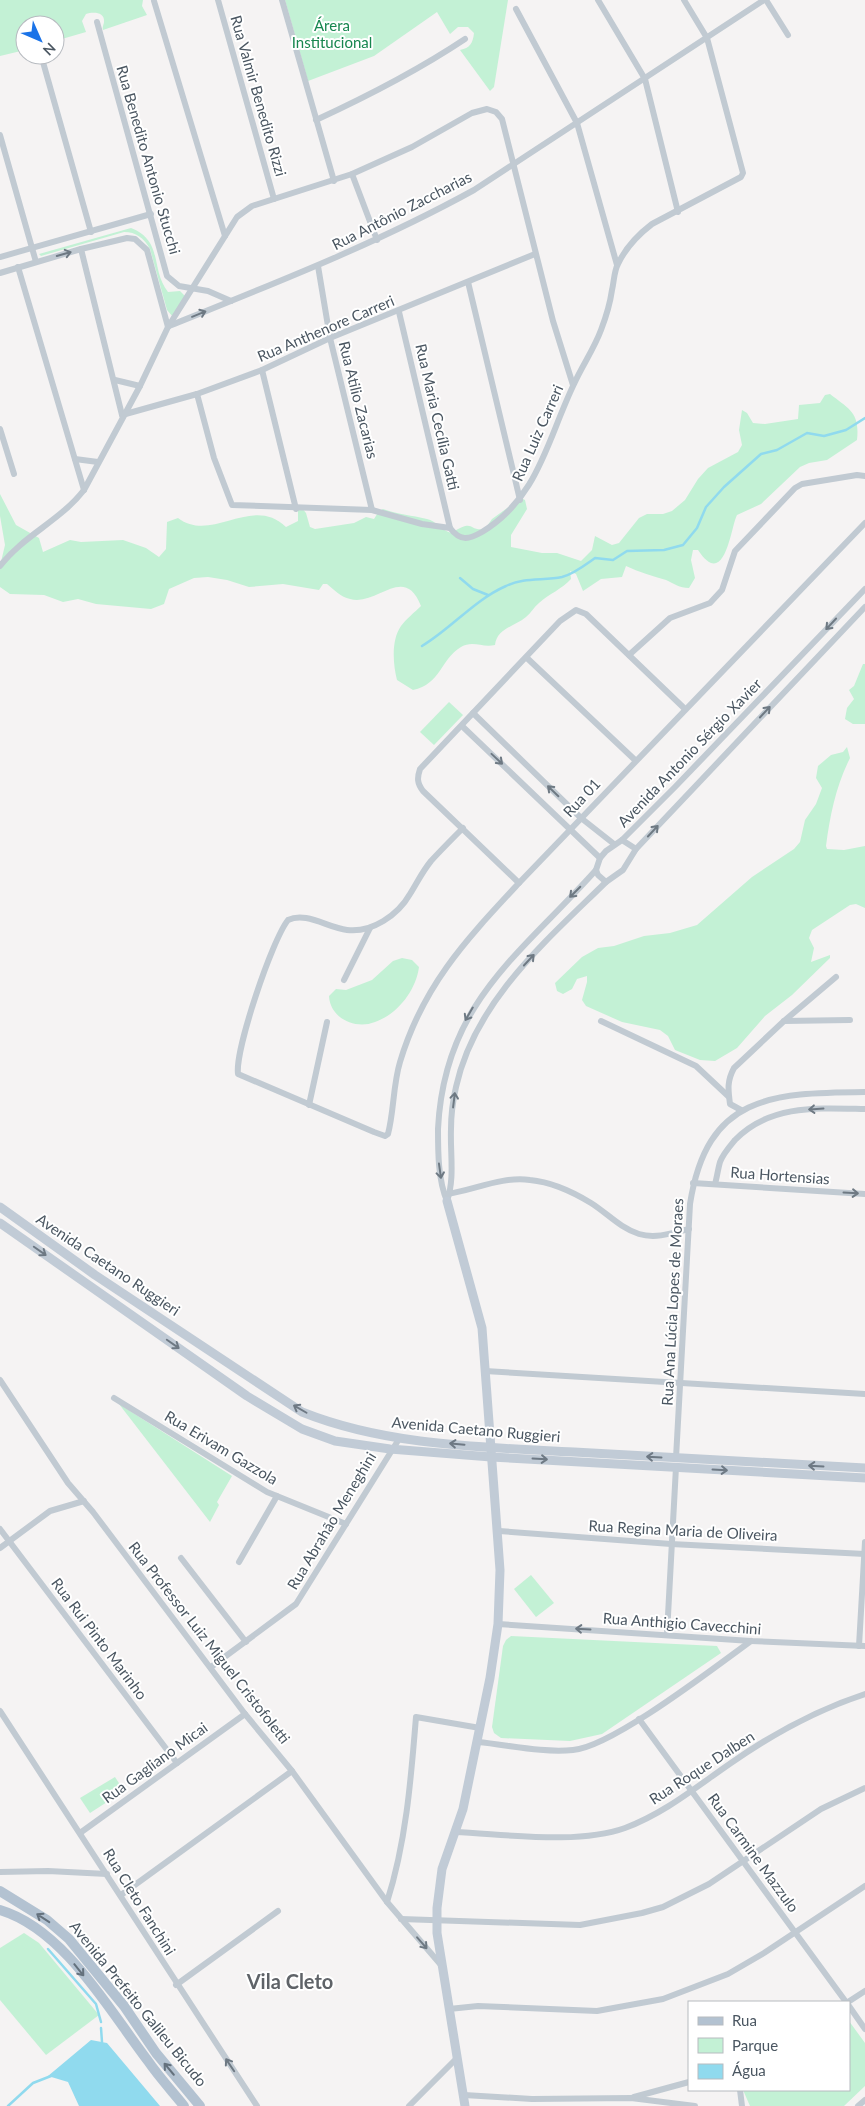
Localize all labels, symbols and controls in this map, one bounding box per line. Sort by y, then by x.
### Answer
street label: Rua Valmir Benedito Rizzi [227,13,291,178]
north arrow [15,15,65,65]
park label: Árera Institucional [292,16,372,51]
text: N [40,40,59,59]
street label: Rua Benedito Antonio Stucchi [113,63,185,256]
street label: Rua Antônio Zaccharias [329,167,474,253]
one-way arrow [55,249,71,259]
street label: Rua Anthenore Carreri [254,291,397,365]
one-way arrow [191,309,206,318]
street label: Rua Atilio Zacarias [336,339,382,461]
street label: Rua Maria Cecília Gatti [412,342,464,492]
street label: Rua Luiz Carreri [508,382,566,484]
one-way arrow [825,618,837,630]
street label: Avenida Antonio Sérgio Xavier [614,674,765,830]
one-way arrow [759,706,771,719]
one-way arrow [491,753,504,765]
street label: Rua 01 [559,774,604,820]
one-way arrow [547,785,559,797]
one-way arrow [647,824,659,837]
one-way arrow [569,885,581,898]
one-way arrow [523,953,535,966]
one-way arrow [464,1007,474,1021]
one-way arrow [449,1093,459,1109]
one-way arrow [809,1104,825,1114]
one-way arrow [436,1163,446,1179]
street label: Rua Hortensias [730,1163,830,1187]
one-way arrow [843,1189,859,1198]
street label: Rua Ana Lúcia Lopes de Moraes [658,1198,686,1406]
street label: Avenida Caetano Ruggieri [33,1209,184,1319]
one-way arrow [33,1246,47,1256]
one-way arrow [166,1339,180,1349]
one-way arrow [293,1404,307,1414]
street label: Rua Erivam Gazzola [162,1406,281,1488]
street label: Avenida Caetano Ruggieri [391,1413,561,1445]
one-way arrow [449,1439,465,1449]
street label: Rua Abrahão Meneghini [283,1448,379,1593]
one-way arrow [646,1452,662,1461]
one-way arrow [532,1455,548,1464]
one-way arrow [809,1461,825,1470]
one-way arrow [711,1465,727,1474]
street label: Rua Regina Maria de Oliveira [588,1516,778,1544]
street label: Rua Professor Luiz Miguel Cristofoletti [125,1538,294,1747]
street label: Rua Rui Pinto Marinho [48,1574,151,1703]
street label: Rua Anthigio Cavecchini [602,1608,762,1638]
one-way arrow [575,1625,591,1634]
street label: Rua Gagliano Micai [98,1718,211,1806]
street label: Rua Roque Dalben [646,1727,757,1808]
street label: Rua Carmine Mazzulo [705,1789,803,1915]
street label: Rua Cleto Fanchini [100,1845,180,1958]
one-way arrow [36,1913,50,1923]
street label: Avenida Prefeito Galileu Bicudo [66,1917,211,2090]
one-way arrow [416,1937,428,1950]
one-way arrow [73,1963,84,1976]
district label: Vila Cleto [246,1969,333,1993]
legend [688,2001,850,2091]
text: Rua [732,2011,757,2029]
text: Parque [732,2036,778,2054]
one-way arrow [225,2059,235,2073]
text: Água [732,2061,766,2079]
one-way arrow [163,2062,175,2075]

